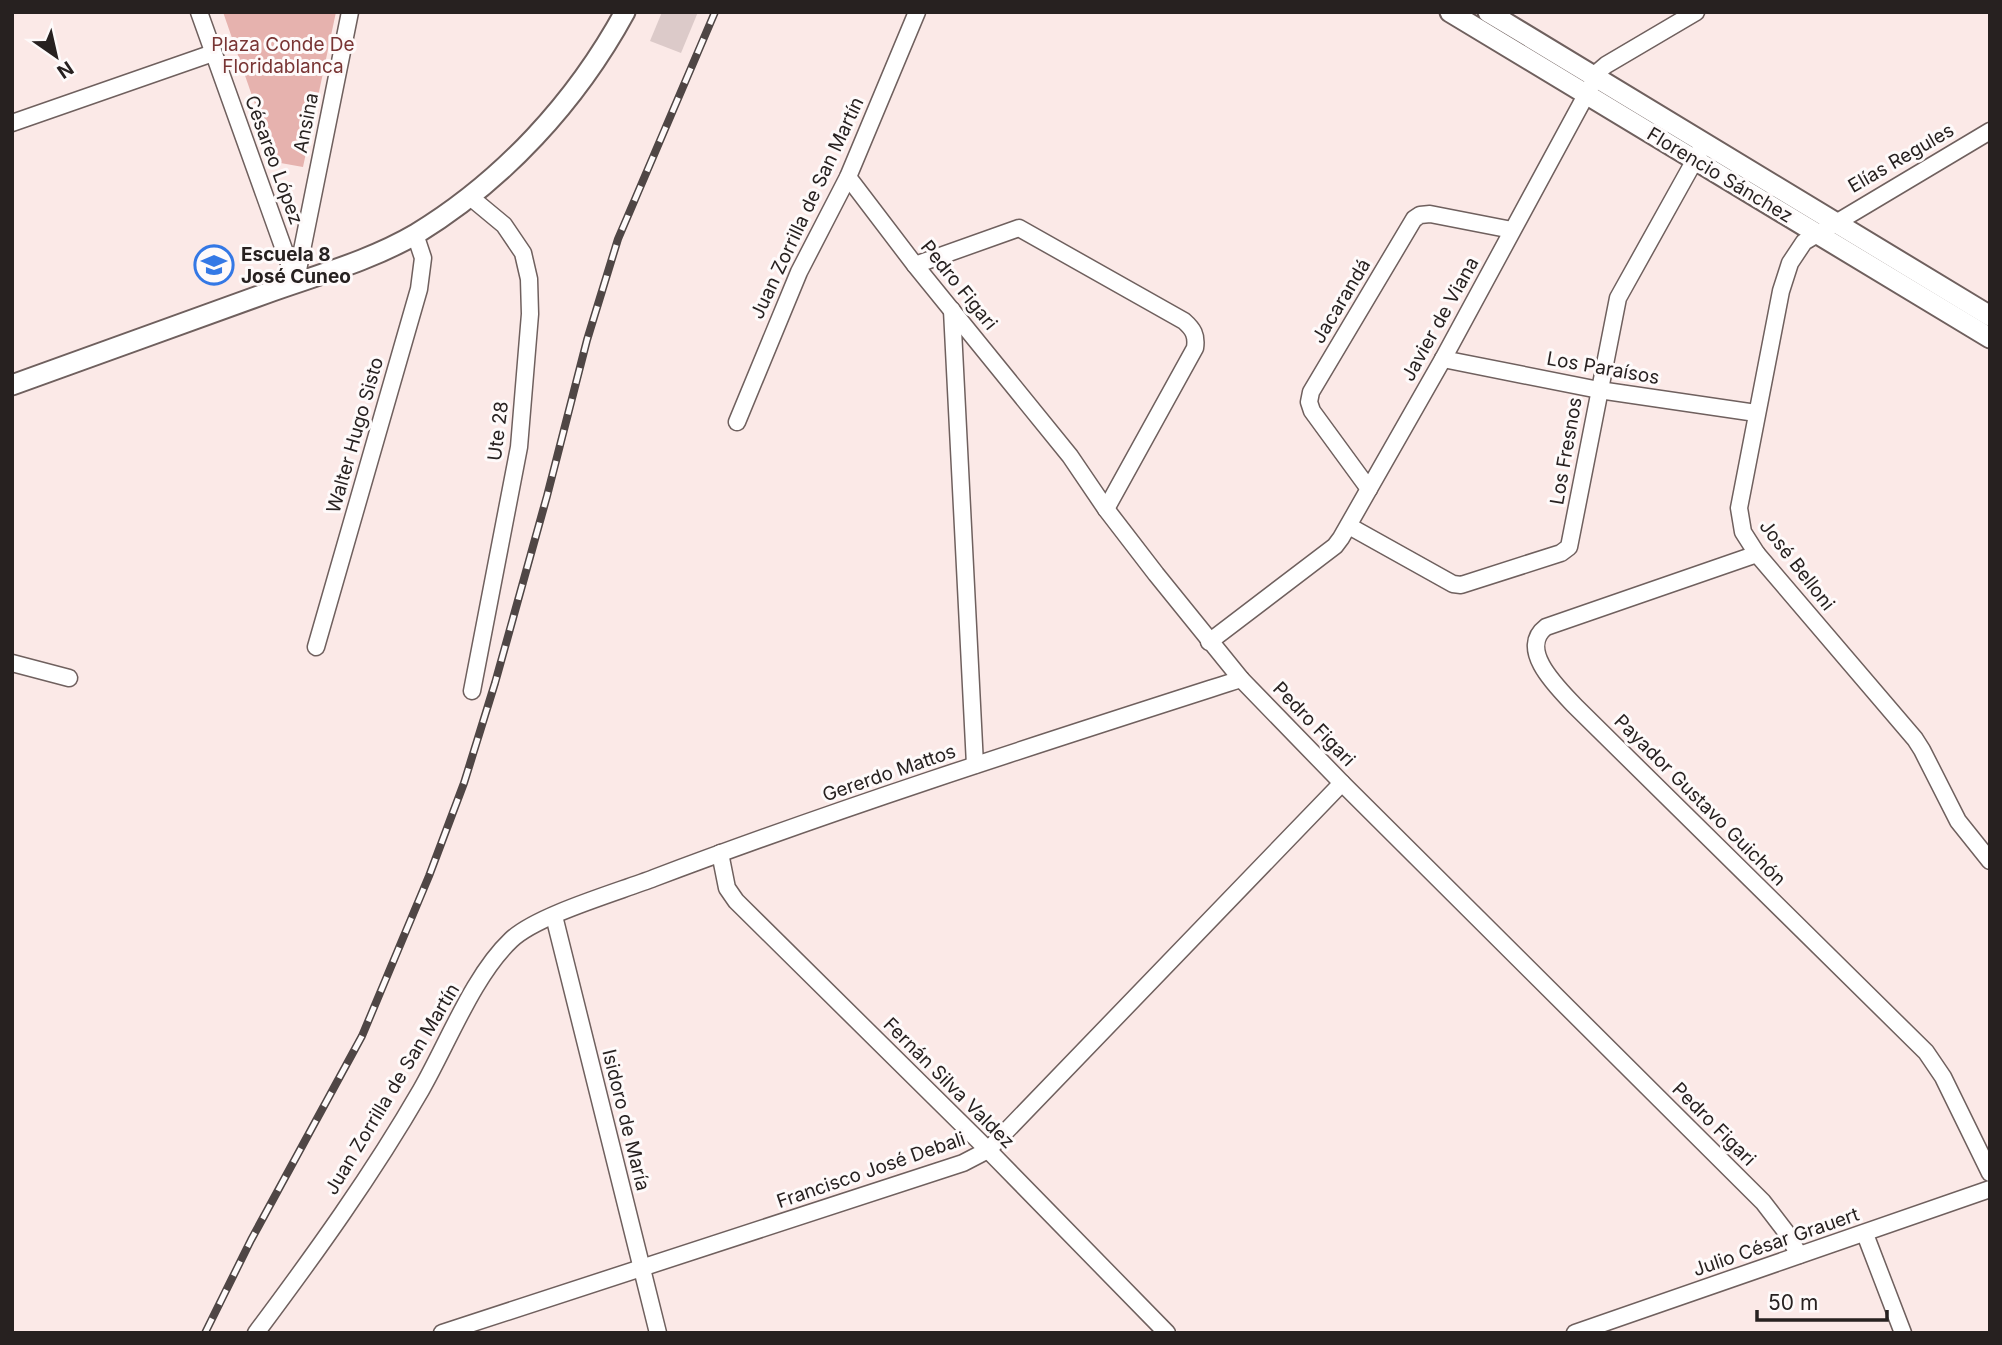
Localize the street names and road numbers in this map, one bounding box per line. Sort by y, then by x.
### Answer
street label: Ansina [289,91,323,155]
street label: Césareo López [240,92,308,228]
street label: Juan Zorrilla de San Martín [745,93,869,323]
street label: Elías Regules [1844,118,1958,198]
street label: Florencio Sánchez [1643,122,1797,228]
street label: Pedro Figari [916,236,1002,334]
street label: Javier de Viana [1396,253,1484,385]
street label: Jacarandá [1307,255,1375,347]
street label: Los Paraísos [1545,347,1661,389]
street label: Walter Hugo Sisto [322,354,388,516]
street label: Los Fresnos [1545,395,1587,507]
street label: Ute 28 [483,400,513,462]
street label: José Belloni [1754,515,1840,615]
street label: Pedro Figari [1268,677,1360,771]
street label: Payador Gustavo Guichón [1609,709,1791,891]
street label: Gererdo Mattos [819,739,959,807]
street label: Juan Zorrilla de San Martín [320,979,464,1199]
street label: Fernán Silva Valdez [879,1013,1019,1153]
street label: Isidoro de María [597,1047,655,1193]
street label: Pedro Figari [1668,1078,1760,1170]
street label: Francisco José Debali [774,1127,968,1213]
street label: Julio César Grauert [1690,1203,1862,1281]

